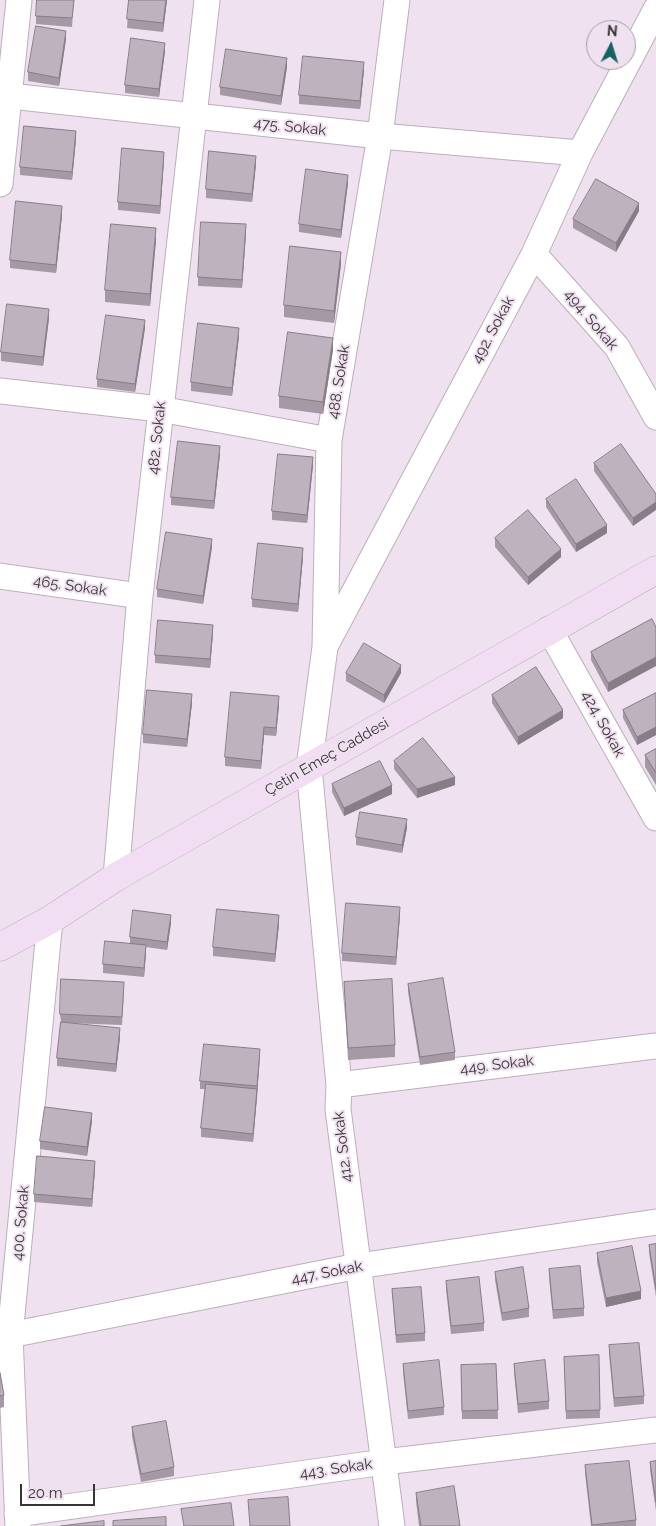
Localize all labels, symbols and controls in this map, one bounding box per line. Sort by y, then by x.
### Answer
north arrow [586,20,636,70]
text: N [606,23,618,39]
street label: 475. Sokak [253,114,327,140]
street label: 494. Sokak [560,286,622,354]
street label: 492. Sokak [468,293,518,367]
street label: 488. Sokak [324,344,354,420]
street label: 482. Sokak [144,400,170,476]
street label: 465. Sokak [32,572,108,600]
street label: 424. Sokak [577,688,629,760]
street label: Çetin Emeç Caddesi [262,714,392,800]
street label: 449. Sokak [459,1052,535,1078]
street label: 412. Sokak [330,1111,356,1183]
street label: 400. Sokak [9,1185,33,1261]
street label: 447. Sokak [290,1257,364,1289]
street label: 443. Sokak [299,1455,373,1483]
scale bar [22,1474,98,1506]
text: 20 m [28,1484,63,1502]

